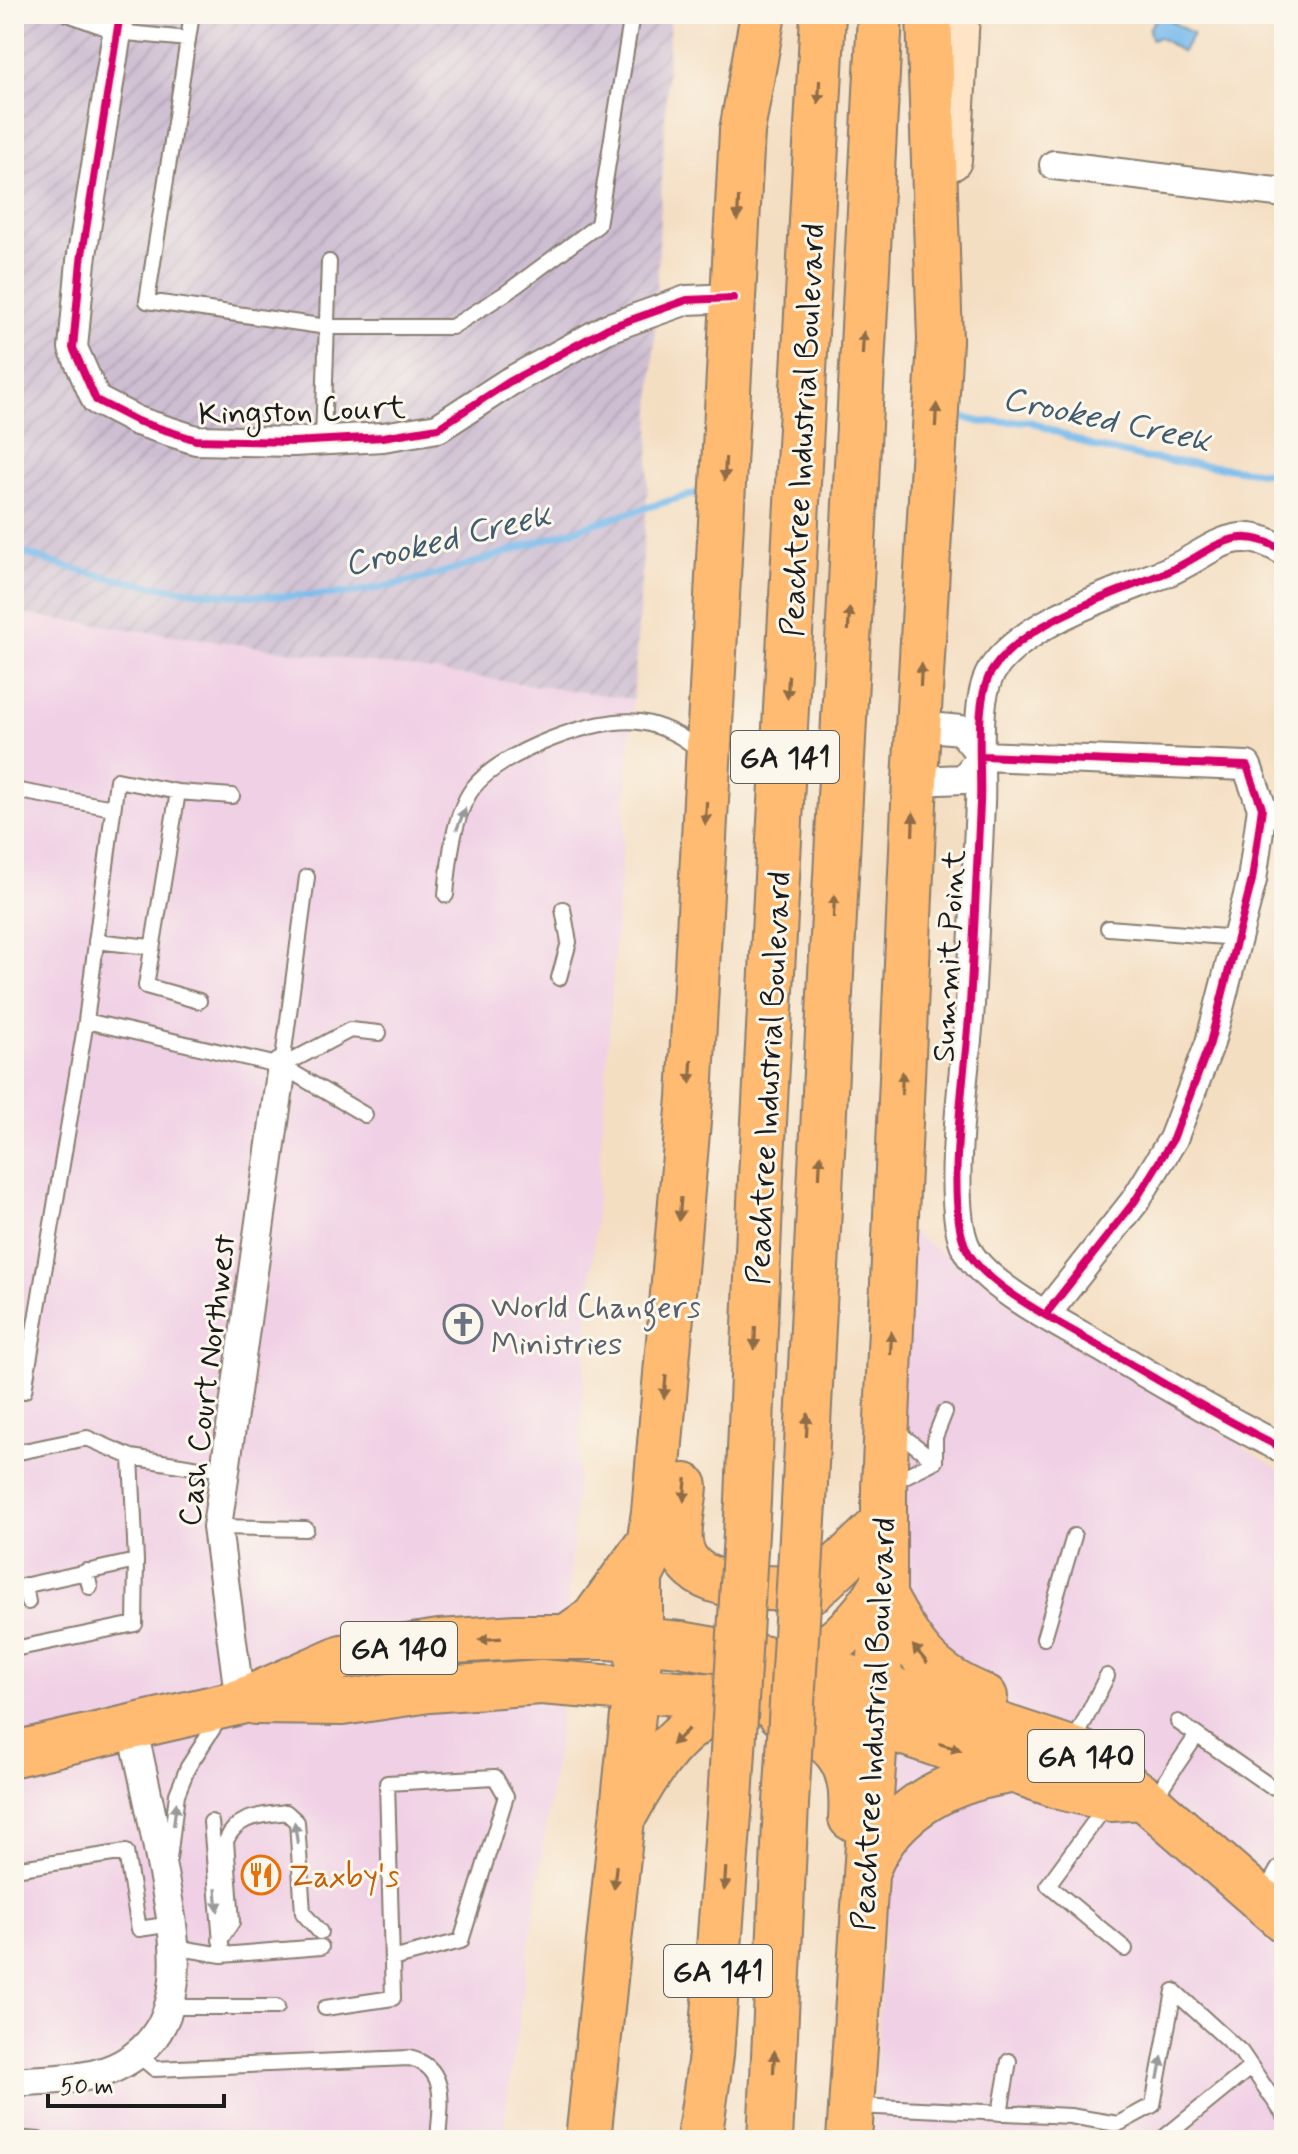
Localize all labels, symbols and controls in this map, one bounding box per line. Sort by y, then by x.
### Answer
one-way arrow [812,80,825,105]
one-way arrow [731,197,744,222]
street label: Peachtree Industrial Boulevard [772,222,836,638]
one-way arrow [857,330,870,355]
water label: Crooked Creek [999,376,1216,465]
street label: Kingston Court [198,387,407,439]
one-way arrow [930,402,943,427]
one-way arrow [719,457,732,482]
water label: Crooked Creek [340,493,557,588]
one-way arrow [842,606,855,631]
one-way arrow [915,662,928,687]
one-way arrow [782,675,795,700]
road number: GA 141 [731,731,839,783]
one-way arrow [699,800,712,825]
one-way arrow [455,807,468,831]
one-way arrow [907,811,920,836]
street label: Summit Point [923,849,977,1063]
street label: Peachtree Industrial Boulevard [738,870,802,1286]
one-way arrow [828,893,841,918]
one-way arrow [684,1060,697,1085]
one-way arrow [896,1070,909,1095]
one-way arrow [814,1153,827,1178]
one-way arrow [674,1197,687,1222]
street label: Cash Court Northwest [169,1232,247,1529]
place label: World Changers Ministries [491,1287,701,1366]
church icon: World Changers Ministries [442,1303,484,1345]
one-way arrow [748,1326,761,1351]
one-way arrow [885,1330,898,1355]
one-way arrow [658,1375,671,1400]
one-way arrow [801,1412,814,1437]
one-way arrow [678,1478,691,1503]
street label: Peachtree Industrial Boulevard [843,1516,907,1932]
road number: GA 140 [341,1622,457,1674]
one-way arrow [477,1633,502,1646]
one-way arrow [912,1644,929,1664]
one-way arrow [671,1727,690,1745]
road number: GA 140 [1028,1730,1144,1782]
one-way arrow [938,1741,962,1754]
one-way arrow [168,1801,181,1826]
one-way arrow [289,1821,302,1846]
restaurant icon: Zaxby's [240,1854,282,1896]
place label: Zaxby's [289,1856,399,1898]
one-way arrow [609,1865,622,1890]
one-way arrow [718,1867,731,1892]
one-way arrow [211,1888,224,1913]
road number: GA 141 [664,1945,772,1997]
one-way arrow [767,2049,780,2074]
one-way arrow [1154,2055,1166,2080]
scale bar [48,2058,224,2108]
text: 50 m [60,2072,114,2103]

